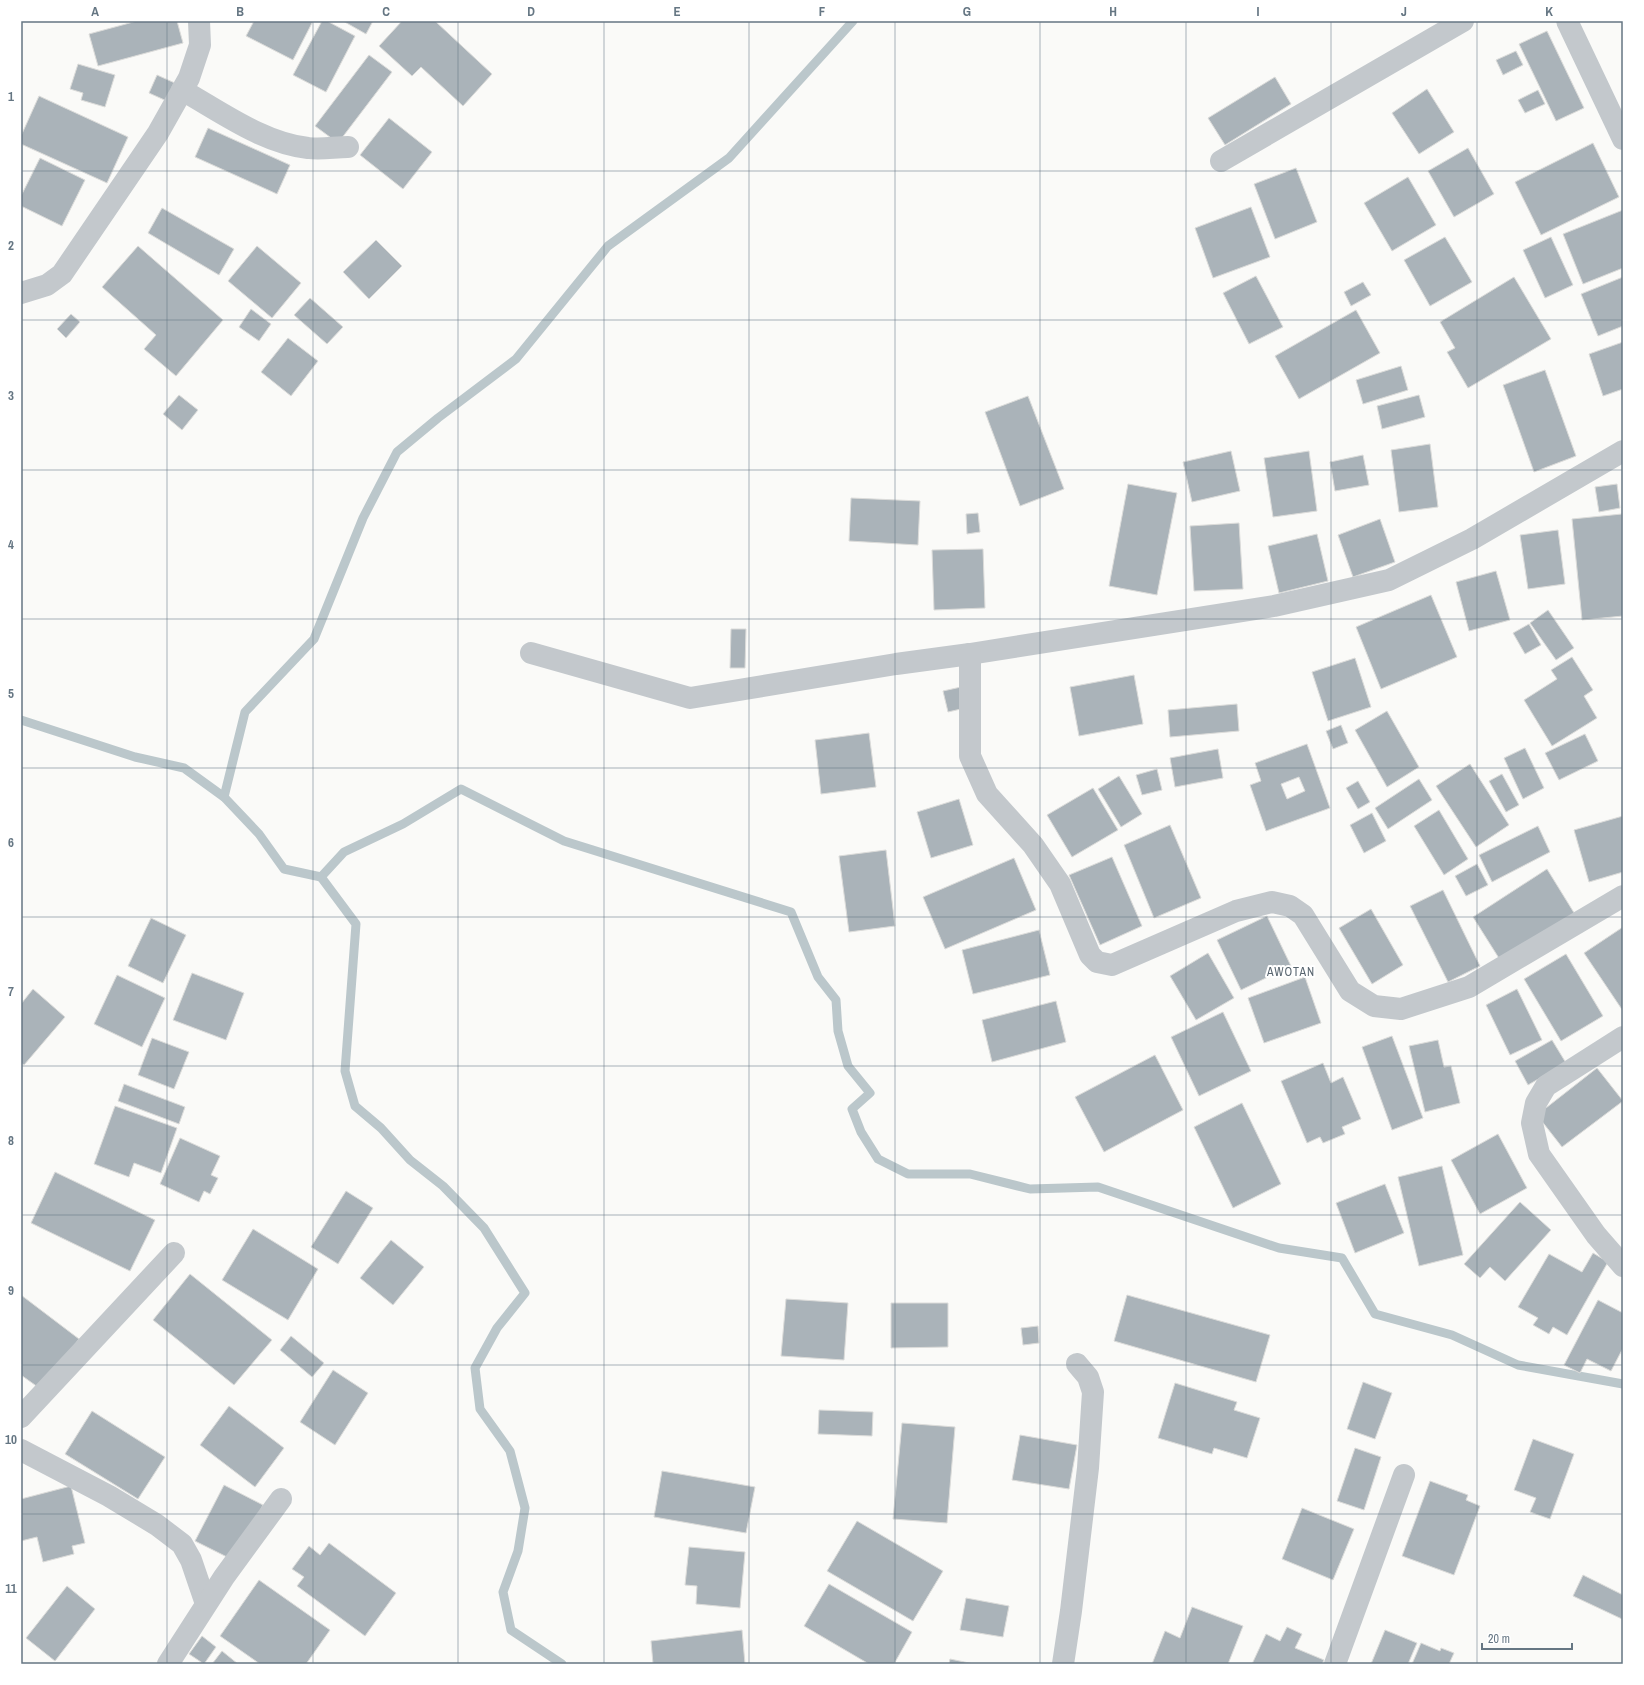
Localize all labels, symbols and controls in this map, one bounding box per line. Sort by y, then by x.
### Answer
text: A [91,3,99,20]
text: B [236,3,244,20]
text: C [382,3,390,20]
text: D [527,3,535,20]
text: E [673,3,681,20]
text: F [819,3,826,20]
text: G [963,3,971,20]
text: H [1109,3,1117,20]
text: I [1257,3,1260,20]
text: J [1401,3,1407,20]
text: K [1545,3,1553,20]
text: 1 [8,88,14,105]
text: 2 [8,237,14,254]
text: 3 [8,387,14,404]
text: 4 [8,536,14,553]
text: 5 [8,685,14,702]
text: 6 [8,834,14,851]
district label: AWOTAN [1266,964,1315,980]
text: 7 [8,983,14,1000]
text: 8 [8,1132,14,1149]
text: 9 [8,1282,14,1299]
text: 10 [5,1431,17,1448]
text: 11 [5,1580,17,1597]
scale bar [1482,1625,1572,1651]
text: 20 m [1488,1631,1510,1647]

